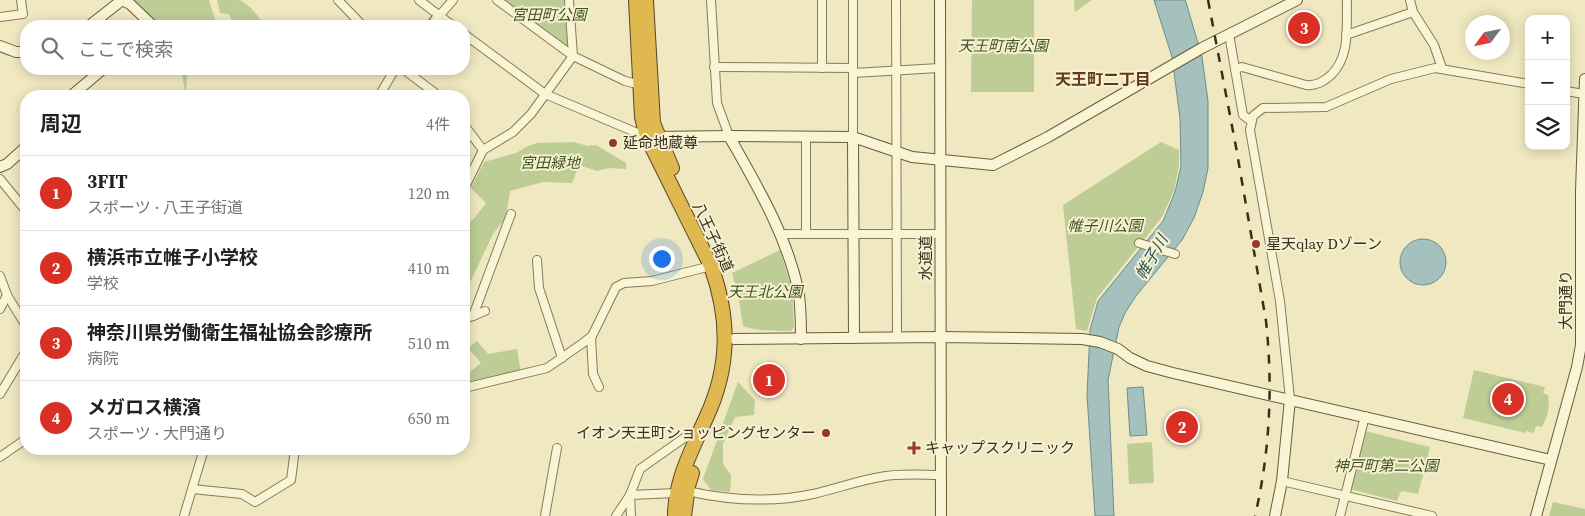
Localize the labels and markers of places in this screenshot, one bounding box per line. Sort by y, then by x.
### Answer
pin: 3 [1288,9,1320,47]
place label: 延命地蔵尊 [623,132,698,153]
marker: 延命地蔵尊 [607,137,619,149]
place label: 星天qlay Dゾーン [1266,233,1382,254]
marker: 星天qlay Dゾーン [1250,238,1262,250]
pin: 1 [753,361,785,399]
pin: 4 [1492,380,1524,418]
pin: 2 [1166,408,1198,446]
place label: イオン天王町ショッピングセンター [576,422,816,443]
marker: イオン天王町ショッピングセンター [820,427,832,439]
place label: キャップスクリニック [925,437,1075,458]
marker: キャップスクリニック [907,441,921,455]

